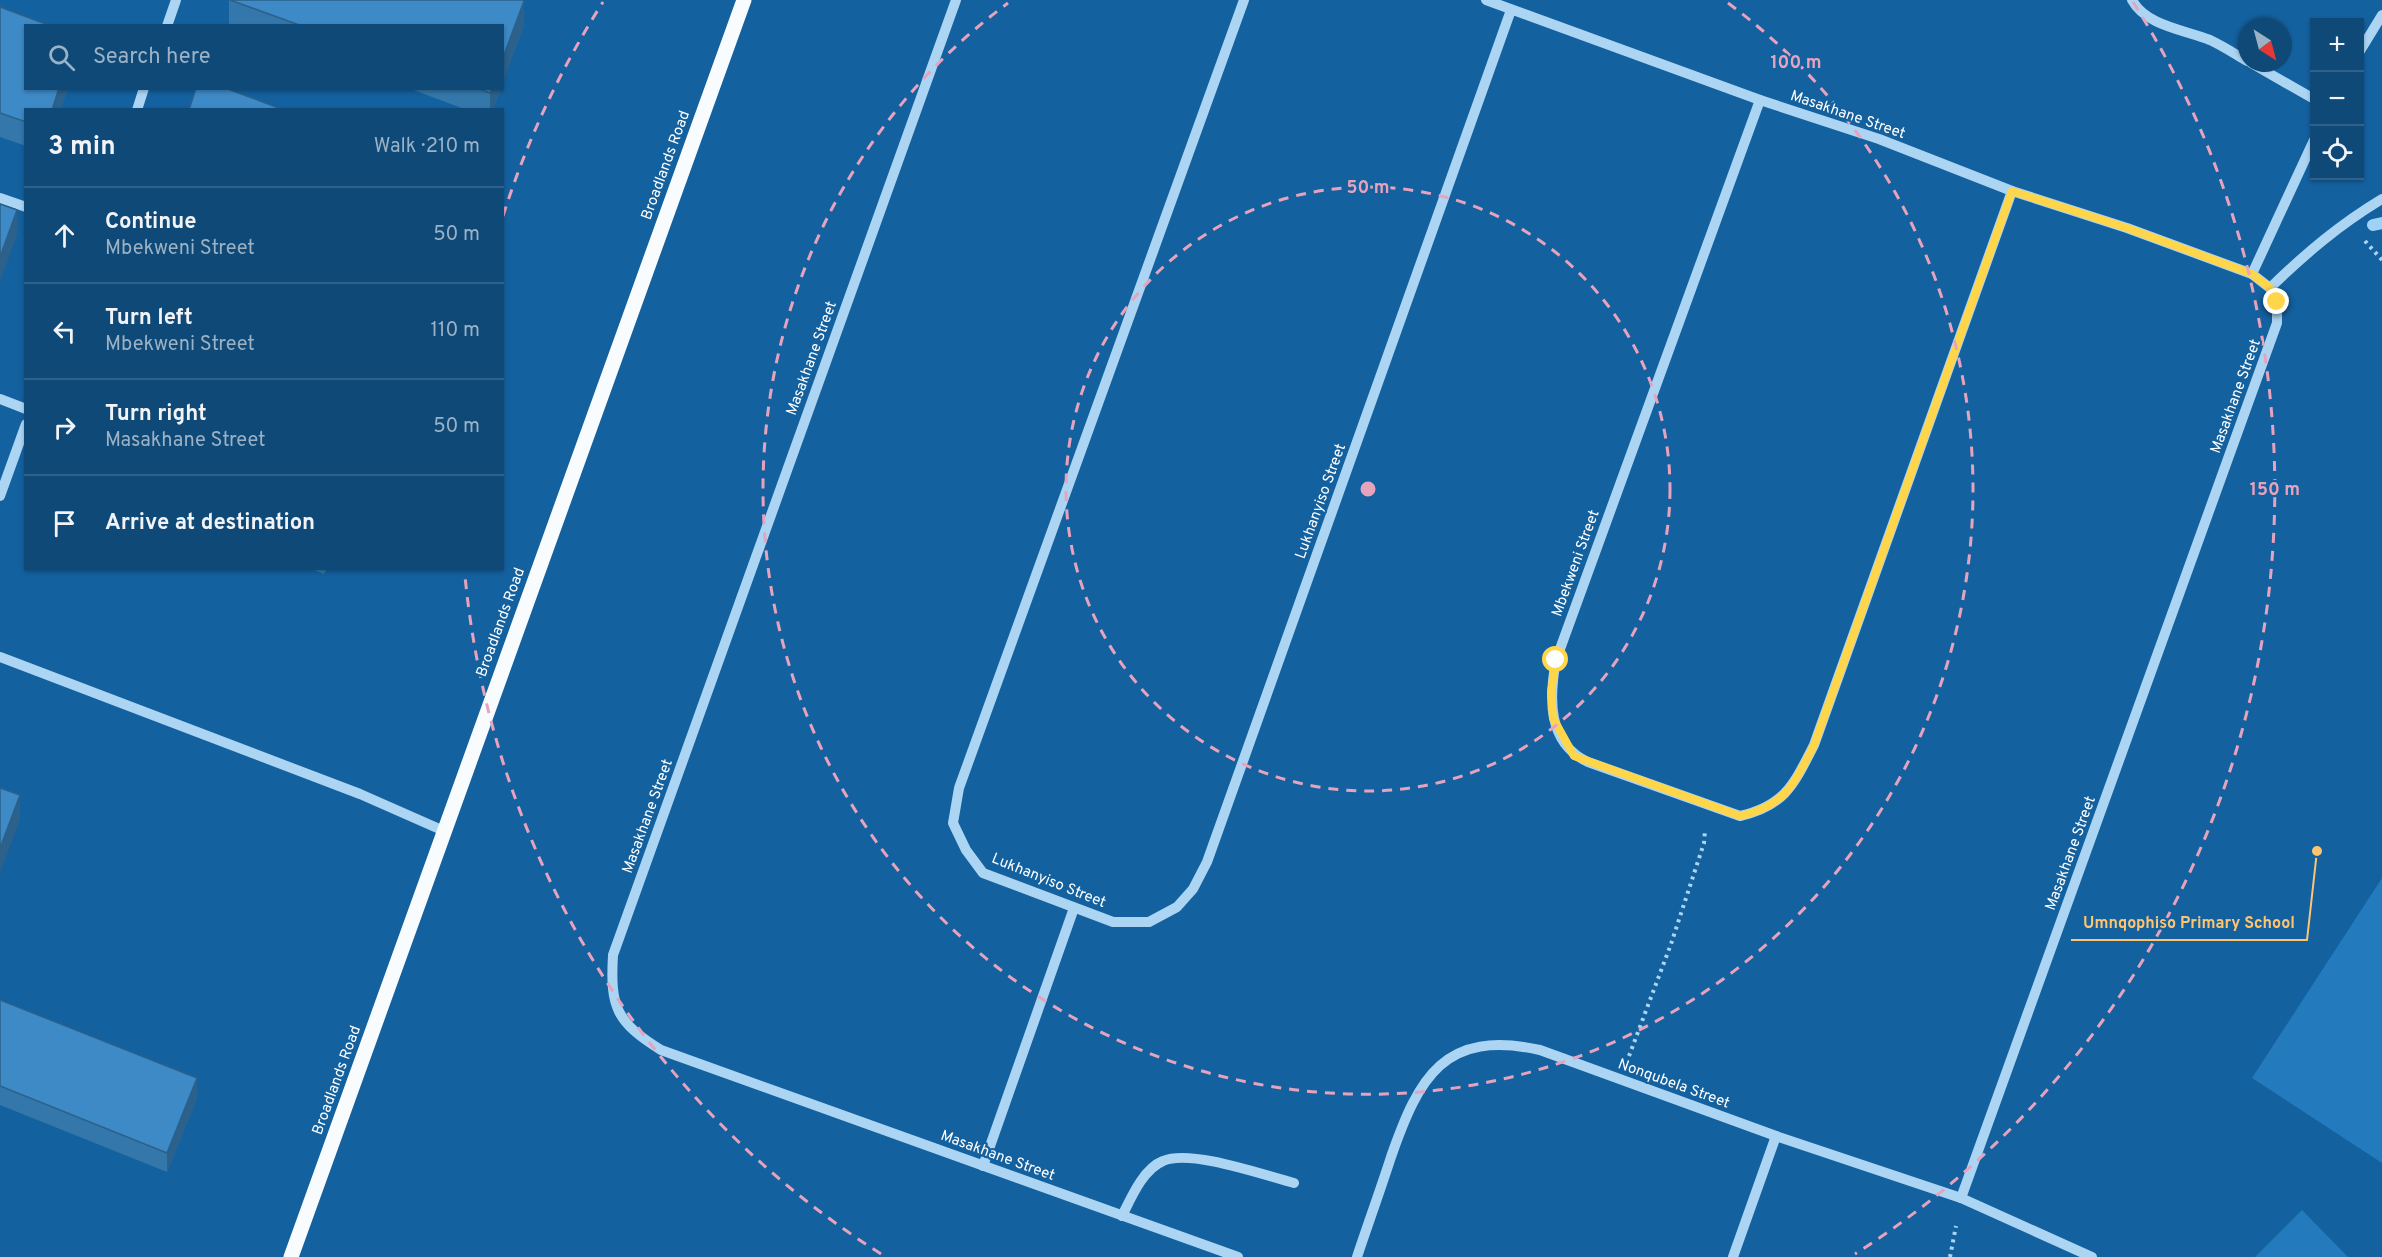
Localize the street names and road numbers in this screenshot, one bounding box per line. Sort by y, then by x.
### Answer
street label: Masakhane Street [1787,87,1908,144]
street label: Broadlands Road [638,108,695,223]
street label: Masakhane Street [783,299,842,418]
street label: Masakhane Street [2207,337,2266,456]
street label: Lukhanyiso Street [1292,441,1351,562]
street label: Mbekweni Street [1548,507,1605,620]
street label: Broadlands Road [473,565,530,680]
street label: Masakhane Street [619,757,678,876]
street label: Masakhane Street [2042,794,2101,913]
street label: Lukhanyiso Street [988,850,1108,913]
street label: Broadlands Road [309,1023,366,1138]
street label: Nonqubela Street [1615,1055,1732,1113]
street label: Masakhane Street [938,1127,1057,1186]

